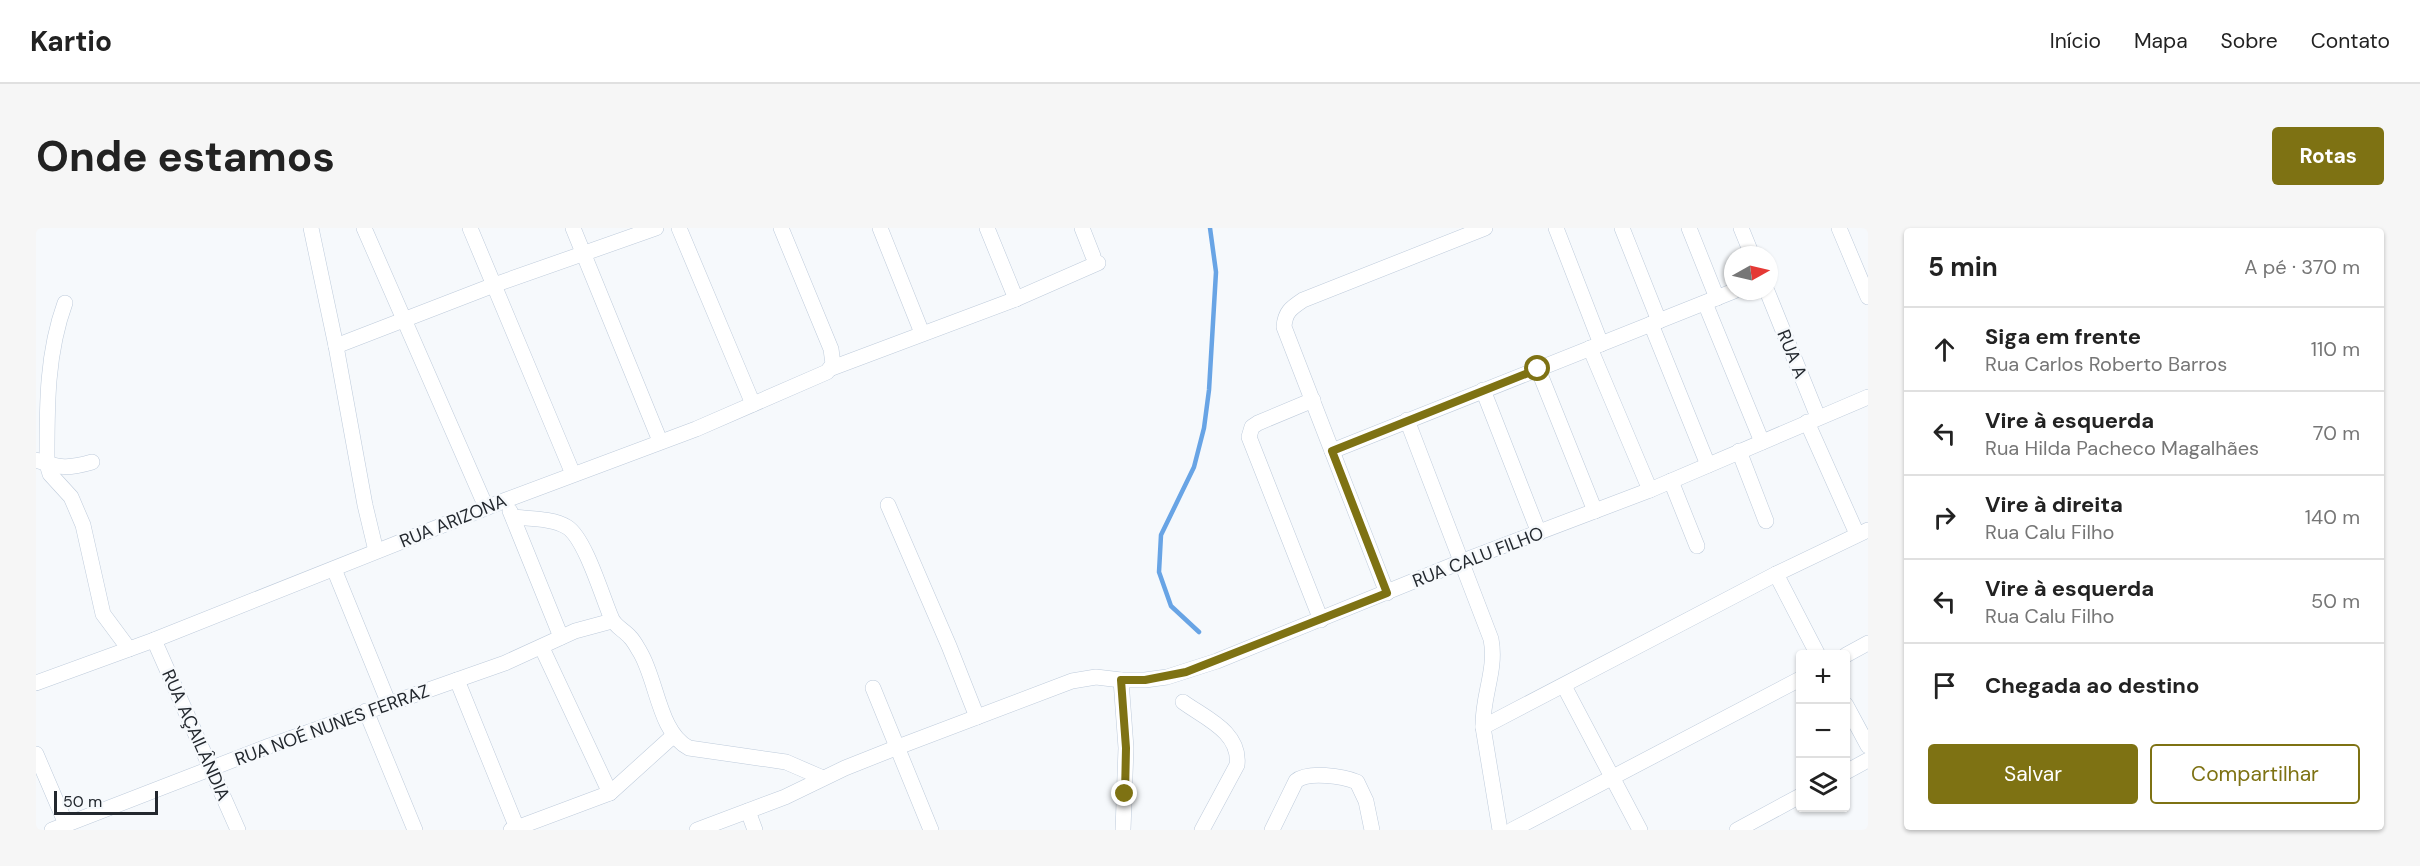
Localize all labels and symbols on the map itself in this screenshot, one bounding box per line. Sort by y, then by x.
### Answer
north arrow [1724,246,1778,300]
street label: RUA A [1771,326,1813,382]
route start [1524,355,1550,381]
street label: RUA ARIZONA [396,489,510,553]
street label: RUA CALU FILHO [1409,521,1547,593]
street label: RUA AÇAILÂNDIA [156,666,236,804]
street label: RUA NOÉ NUNES FERRAZ [232,679,432,771]
route end [1111,780,1137,806]
scale bar [54,788,158,816]

